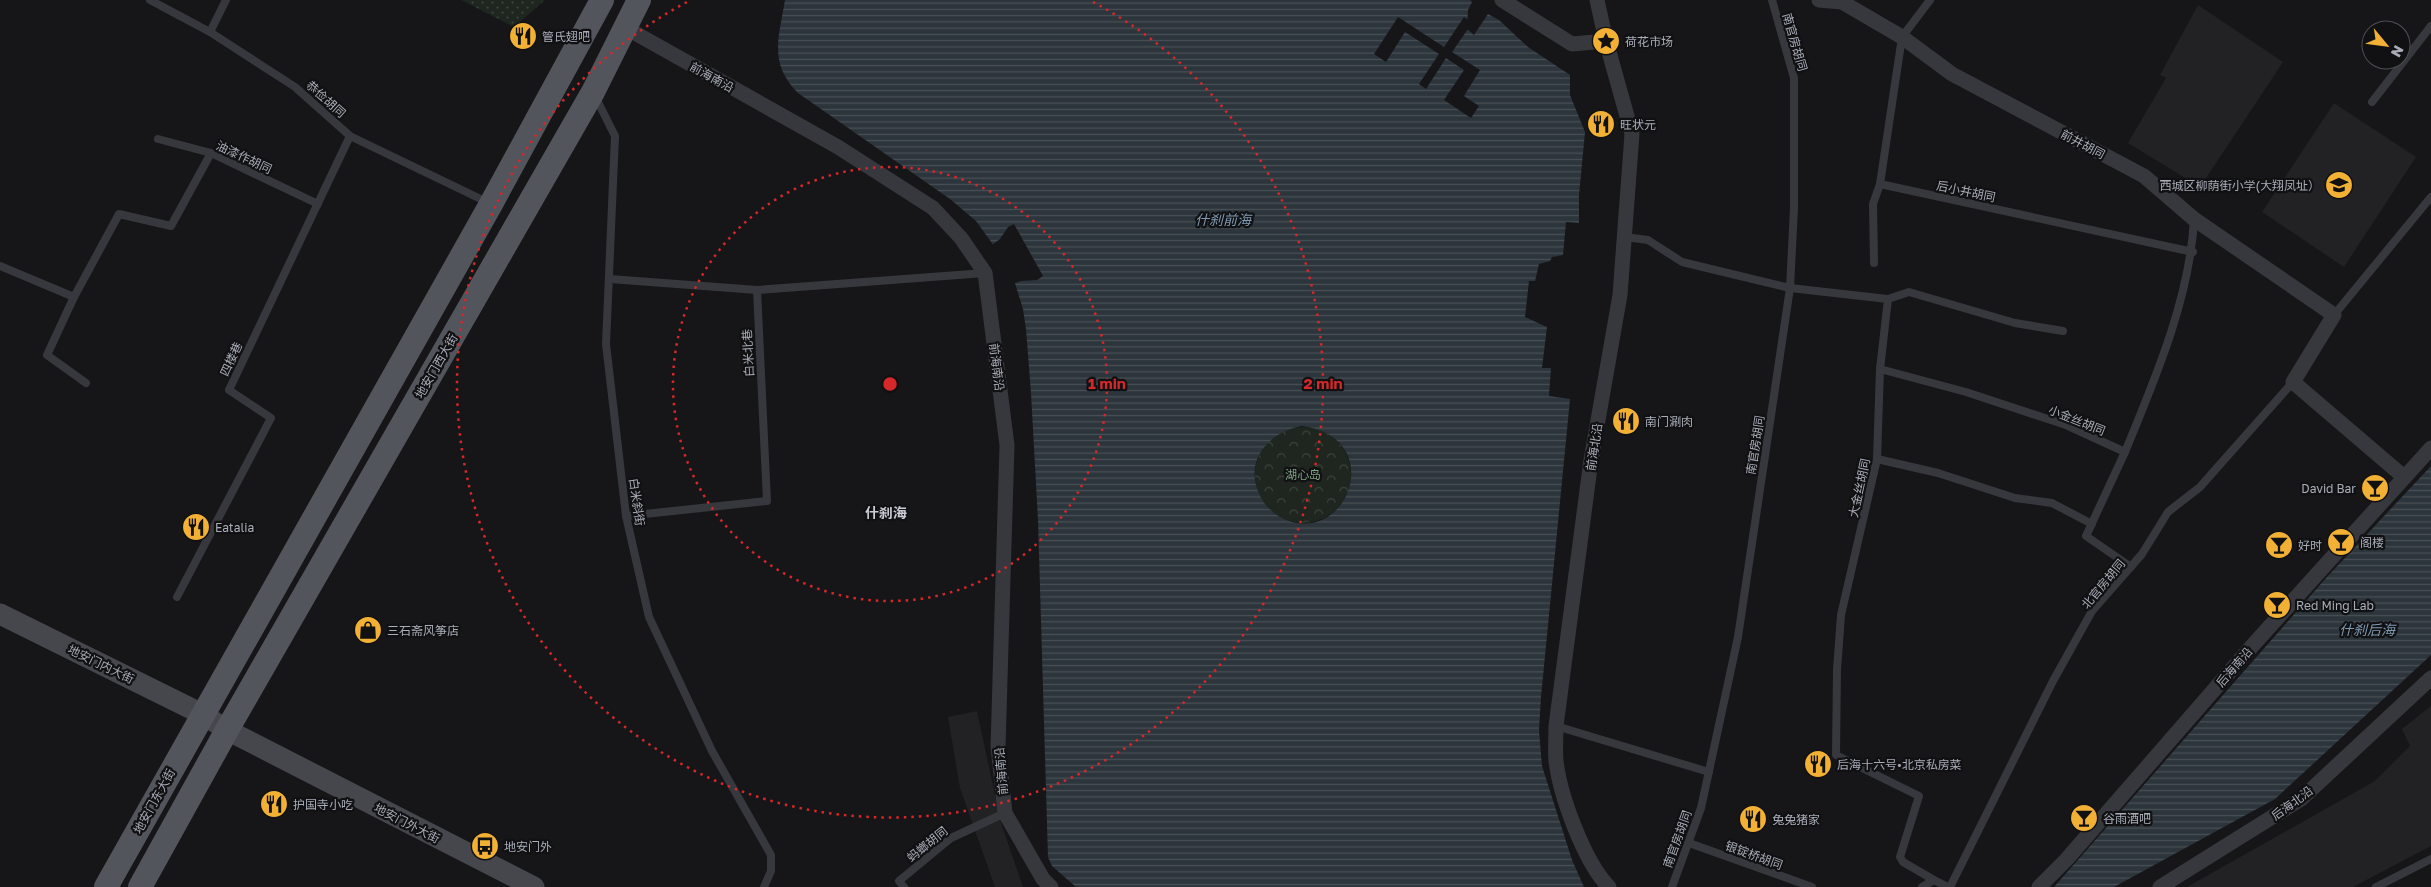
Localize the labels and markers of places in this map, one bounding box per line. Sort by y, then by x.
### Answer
restaurant icon: 管氏翅吧 [508,21,538,51]
place icon: 荷花市场 [1591,26,1621,56]
place label: 管氏翅吧 [542,29,590,44]
place label: 荷花市场 [1625,34,1673,49]
restaurant icon: 旺状元 [1586,109,1616,139]
place label: 旺状元 [1620,117,1656,132]
school or university icon: 西城区柳荫街小学(大翔凤址） [2324,170,2354,200]
place label: 西城区柳荫街小学(大翔凤址） [2159,178,2320,193]
centre of rings [881,375,899,393]
restaurant icon: 南门涮肉 [1611,406,1641,436]
place label: 南门涮肉 [1645,414,1693,429]
bar icon: David Bar [2360,473,2390,503]
place label: David Bar [2301,481,2356,496]
restaurant icon: Eatalia [181,512,211,542]
place label: Eatalia [215,520,254,535]
bar icon: 阁楼 [2326,527,2356,557]
bar icon: 好时 [2264,530,2294,560]
place label: 阁楼 [2360,535,2384,550]
place label: 好时 [2298,538,2322,553]
bar icon: Red Ming Lab [2262,590,2292,620]
place label: Red Ming Lab [2296,598,2374,613]
shop icon: 三石斋风筝店 [353,615,383,645]
place label: 三石斋风筝店 [387,623,459,638]
restaurant icon: 后海十六号•北京私房菜 [1803,749,1833,779]
place label: 后海十六号•北京私房菜 [1837,757,1962,772]
restaurant icon: 护国寺小吃 [259,789,289,819]
place label: 护国寺小吃 [293,797,353,812]
bar icon: 谷雨酒吧 [2069,803,2099,833]
restaurant icon: 兔兔猪家 [1738,804,1768,834]
place label: 谷雨酒吧 [2103,811,2151,826]
place label: 兔兔猪家 [1772,812,1820,827]
bus stop icon: 地安门外 [470,831,500,861]
place label: 地安门外 [504,839,552,854]

